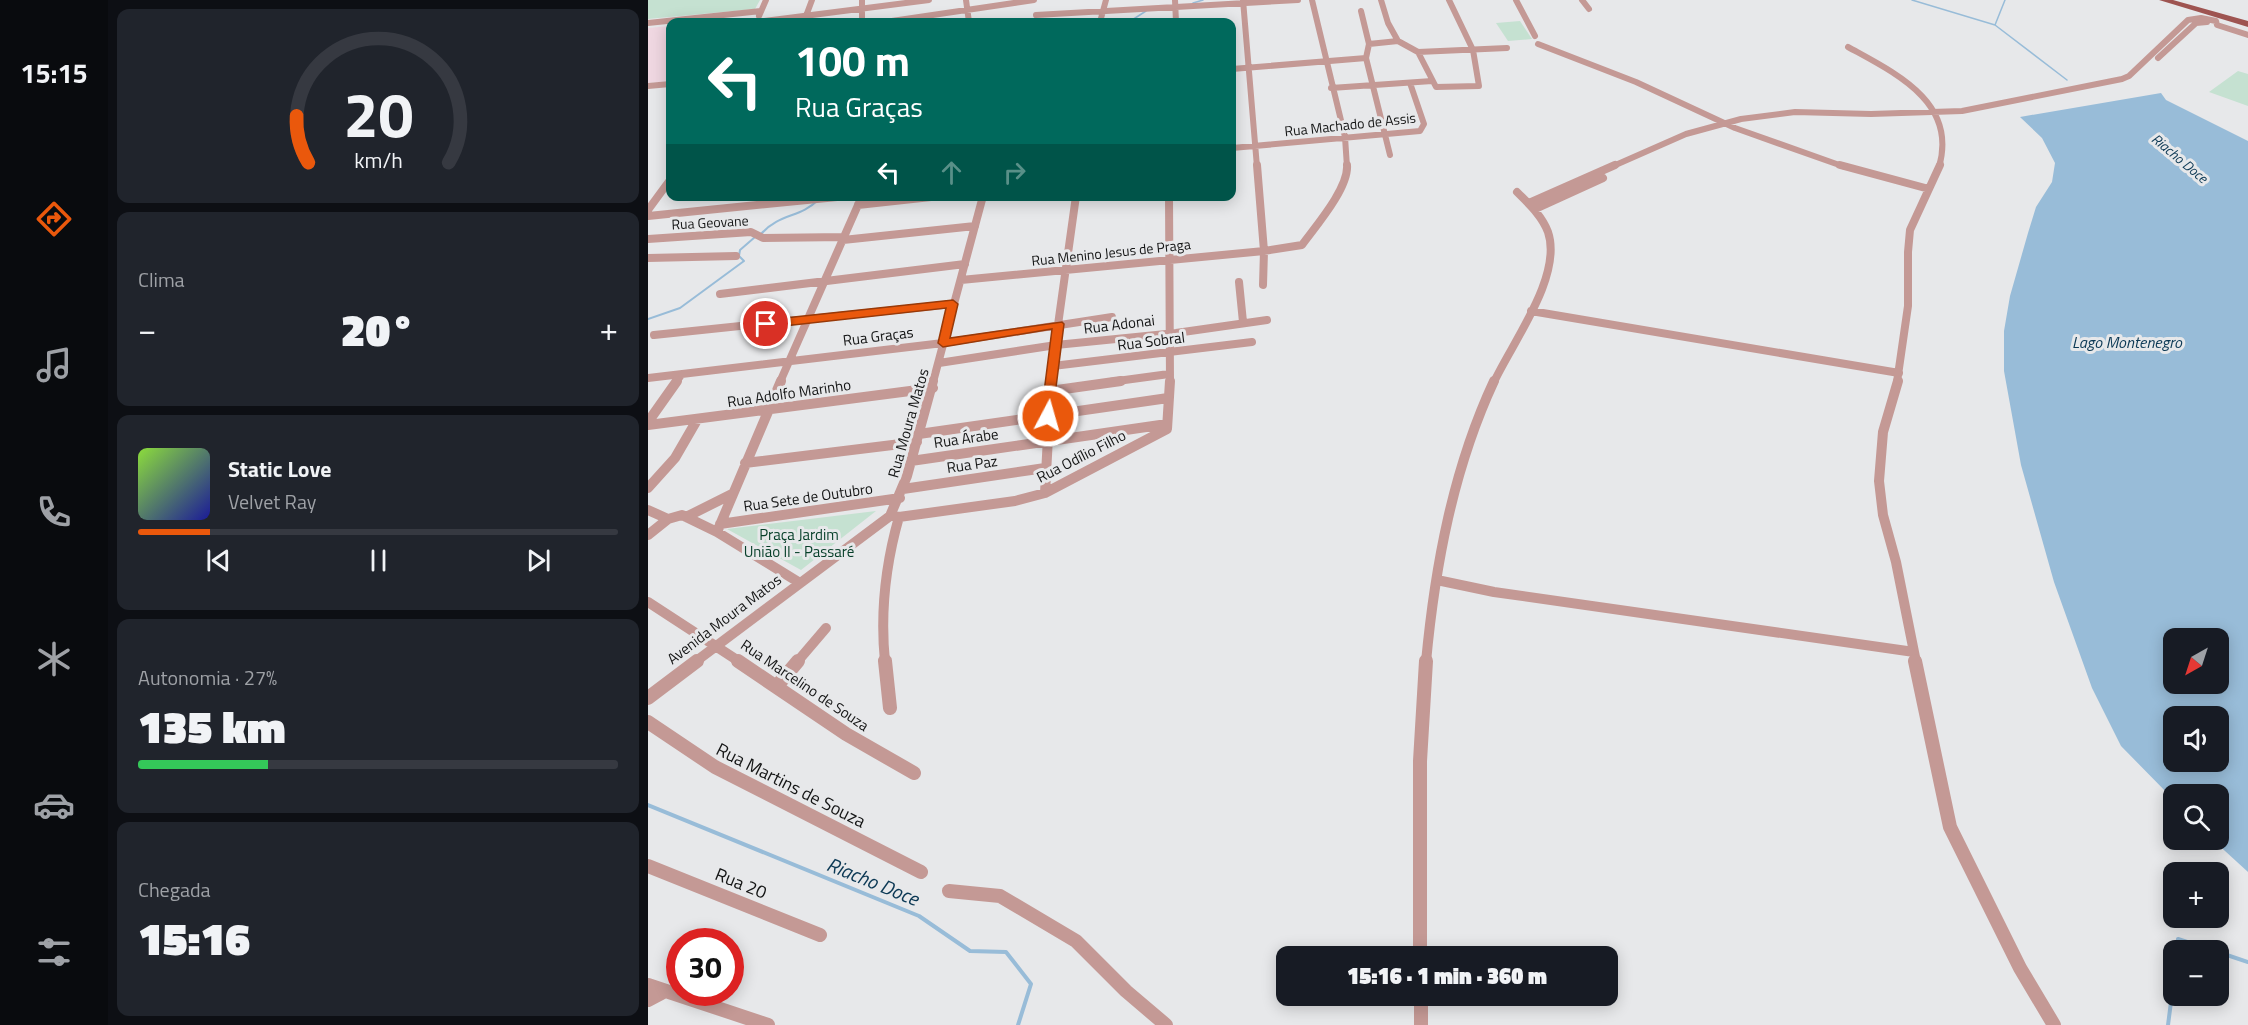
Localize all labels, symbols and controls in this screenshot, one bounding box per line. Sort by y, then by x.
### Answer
text: 100 m [795,28,910,92]
icon: left [696,42,774,120]
text: 15:15 [20,52,88,93]
text: 20 [343,66,413,161]
text: Rua Graças [795,86,923,127]
street label: Rua Machado de Assis [1283,107,1417,141]
water label: Riacho Doce [2147,128,2214,189]
text: km/h [354,144,402,176]
icon: left [872,156,905,189]
icon: ahead [935,156,968,189]
icon: right [998,156,1031,189]
icon: directions [33,198,75,240]
street label: Rua Geovane [671,209,749,235]
street label: Rua Menino Jesus de Praga [1030,233,1192,271]
text: Clima [138,264,185,295]
text: 20° [341,295,415,363]
pin [740,298,791,349]
text: − [138,304,156,354]
text: + [600,304,618,354]
icon: arrive [749,307,782,340]
street label: Rua Adonai [1082,308,1156,340]
street label: Rua Graças [841,320,915,352]
street label: Rua Sobral [1116,325,1186,357]
water label: Lago Montenegro [2072,330,2183,354]
icon: music [33,344,75,386]
street label: Rua Moura Matos [881,366,935,480]
street label: Rua Adolfo Marinho [726,373,852,413]
position arrow [1016,384,1080,448]
street label: Rua Árabe [932,422,1000,454]
street label: Rua Odílio Filho [1032,424,1130,488]
street label: Rua Paz [945,449,999,479]
text: Static Love [228,452,331,486]
street label: Rua Sete de Outubro [742,477,874,517]
text: Velvet Ray [228,486,317,517]
icon: phone [33,491,75,533]
park label: Praça Jardim União II - Passaré [744,523,854,563]
icon: previous [202,544,235,577]
icon: pause [362,544,395,577]
icon: next [522,544,555,577]
street label: Avenida Moura Matos [662,568,786,670]
north arrow [2163,628,2229,694]
map controls [2163,628,2229,1006]
street label: Rua Marcelino de Souza [736,633,874,737]
icon: climate [33,638,75,680]
text: Autonomia · 27% [138,662,277,693]
text: 135 km [138,692,286,760]
button: sound [2163,706,2229,772]
street label: Rua Martins de Souza [711,736,871,834]
icon: car [33,784,75,826]
button: search [2163,784,2229,850]
water label: Riacho Doce [822,848,925,914]
street label: Rua 20 [711,860,771,906]
button: + [2163,862,2229,928]
text: Chegada [138,874,211,905]
text: 15:16 [138,904,250,972]
speed limit sign: 30 [666,928,744,1006]
icon: filters [33,931,75,973]
button: − [2163,940,2229,1006]
text: 15:16 · 1 min · 360 m [1347,959,1547,993]

